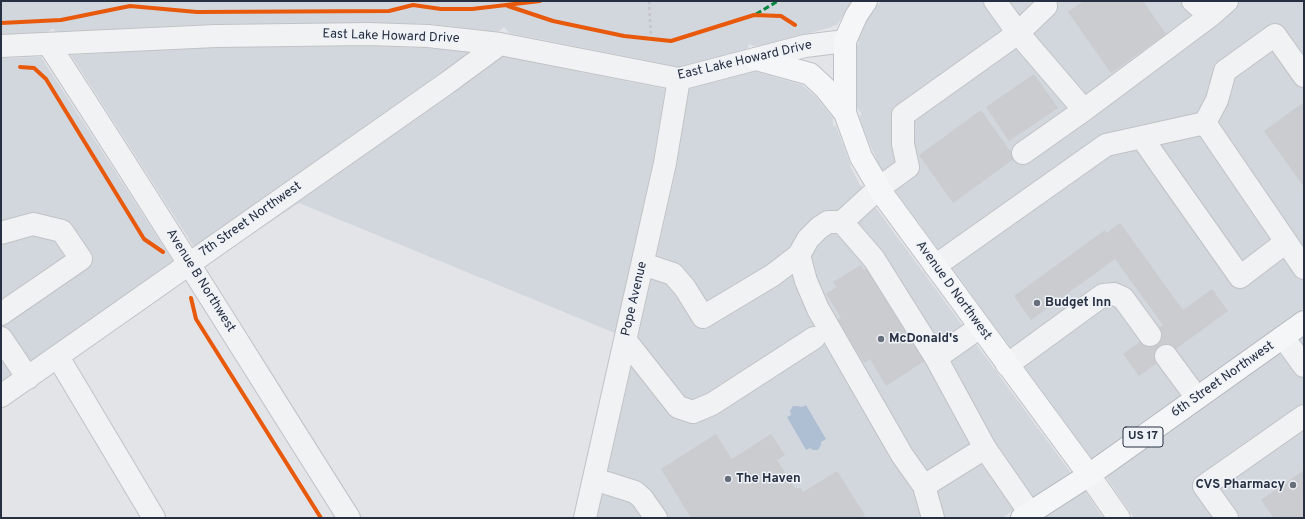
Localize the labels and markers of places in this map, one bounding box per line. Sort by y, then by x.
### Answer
place label: Budget Inn [1045,295,1111,311]
marker: Budget Inn [1032,298,1042,308]
place label: McDonald's [889,331,959,347]
marker: McDonald's [876,334,886,344]
place label: The Haven [736,471,801,487]
marker: The Haven [723,474,733,484]
place label: CVS Pharmacy [1196,477,1285,493]
marker: CVS Pharmacy [1288,480,1298,490]

